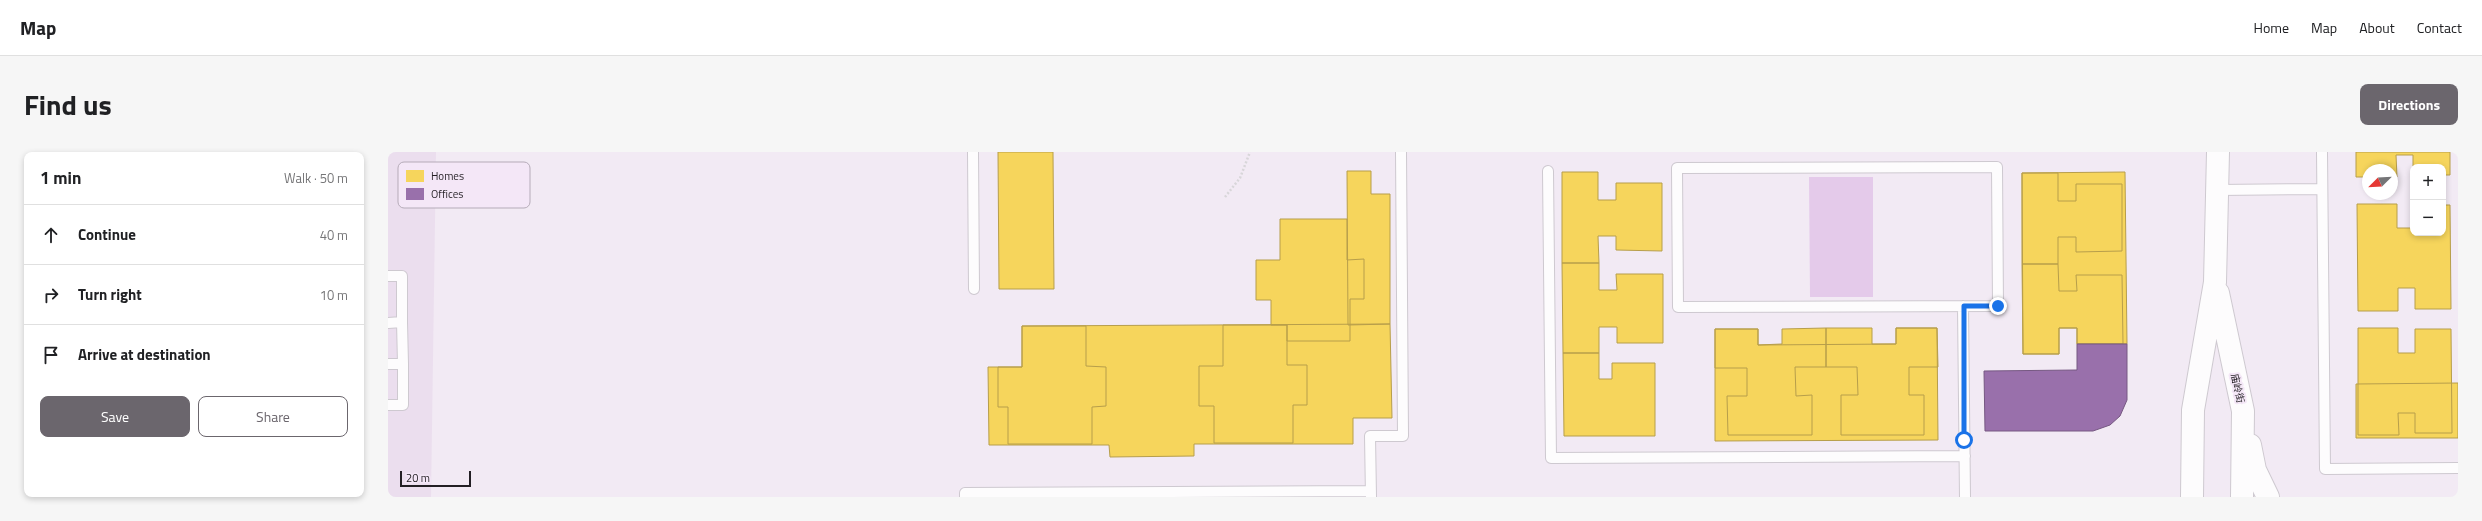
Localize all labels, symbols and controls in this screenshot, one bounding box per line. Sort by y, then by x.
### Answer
text: Map [20,13,56,42]
text: Home [2254,17,2289,38]
text: Map [2311,17,2337,38]
text: About [2359,17,2395,38]
text: Contact [2417,17,2462,38]
text: Find us [24,83,112,126]
button: Directions [2360,84,2458,125]
legend [398,162,530,208]
north arrow [2362,164,2398,200]
map controls [2410,164,2446,236]
button: + [2410,164,2446,200]
text: 1 min [40,165,81,191]
text: Walk · 50 m [284,168,348,188]
text: Homes [431,168,464,184]
text: Offices [431,186,463,202]
button: − [2410,200,2446,236]
text: Continue [78,223,136,246]
icon: ahead [40,224,62,246]
text: 40 m [320,225,348,245]
text: Turn right [78,283,142,306]
icon: right [40,284,62,306]
text: 10 m [320,285,348,305]
route end [1989,297,2007,315]
text: Arrive at destination [78,343,211,366]
icon: arrive [40,344,62,366]
street label: 庙岭街 [2227,372,2248,404]
button: Save [40,396,190,437]
button: Share [198,396,348,437]
route start [1955,431,1973,449]
scale bar [400,469,471,488]
text: 20 m [406,470,430,486]

